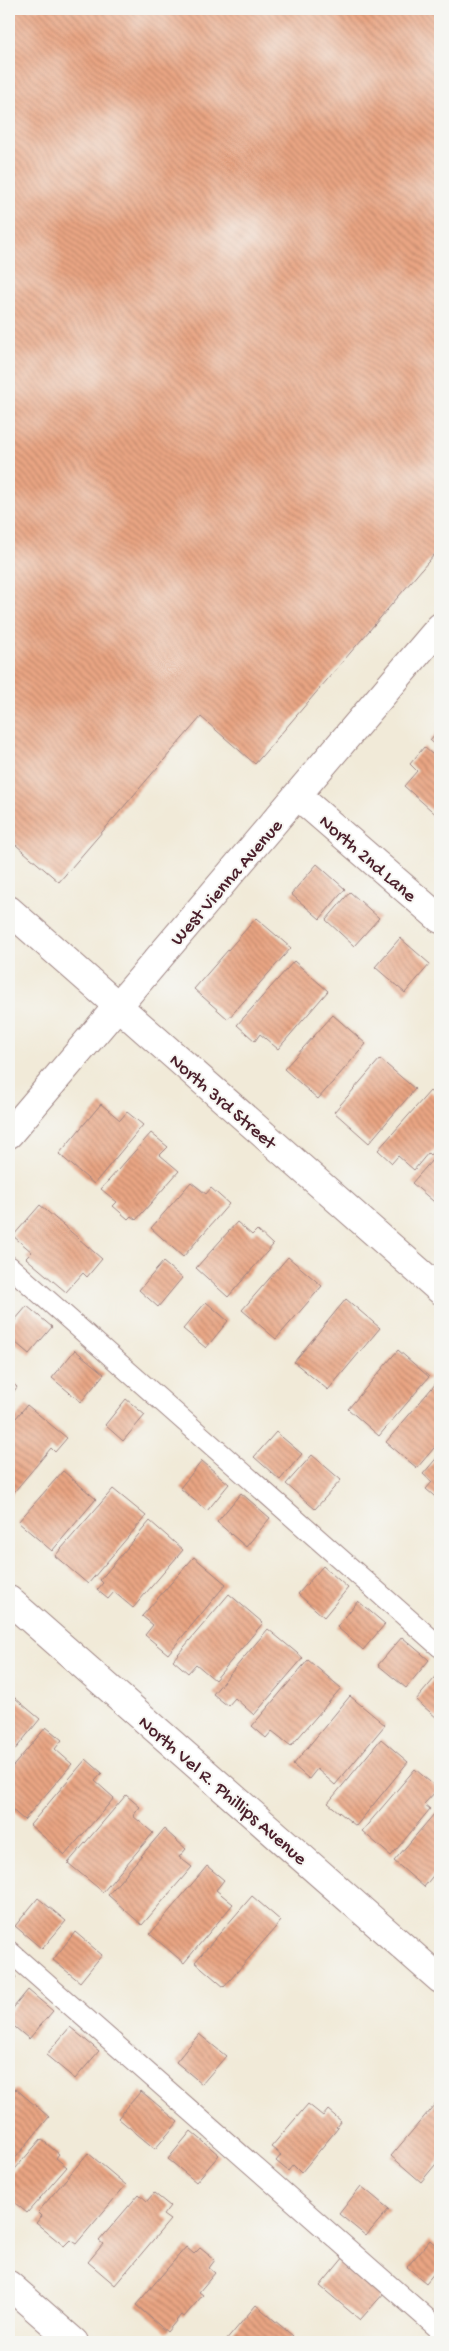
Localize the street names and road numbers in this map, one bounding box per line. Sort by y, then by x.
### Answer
street label: North 2nd Lane [313,811,420,908]
street label: West Vienna Avenue [166,815,289,951]
street label: North 3rd Street [163,1050,282,1157]
street label: North Vel R. Phillips Avenue [133,1712,311,1871]

